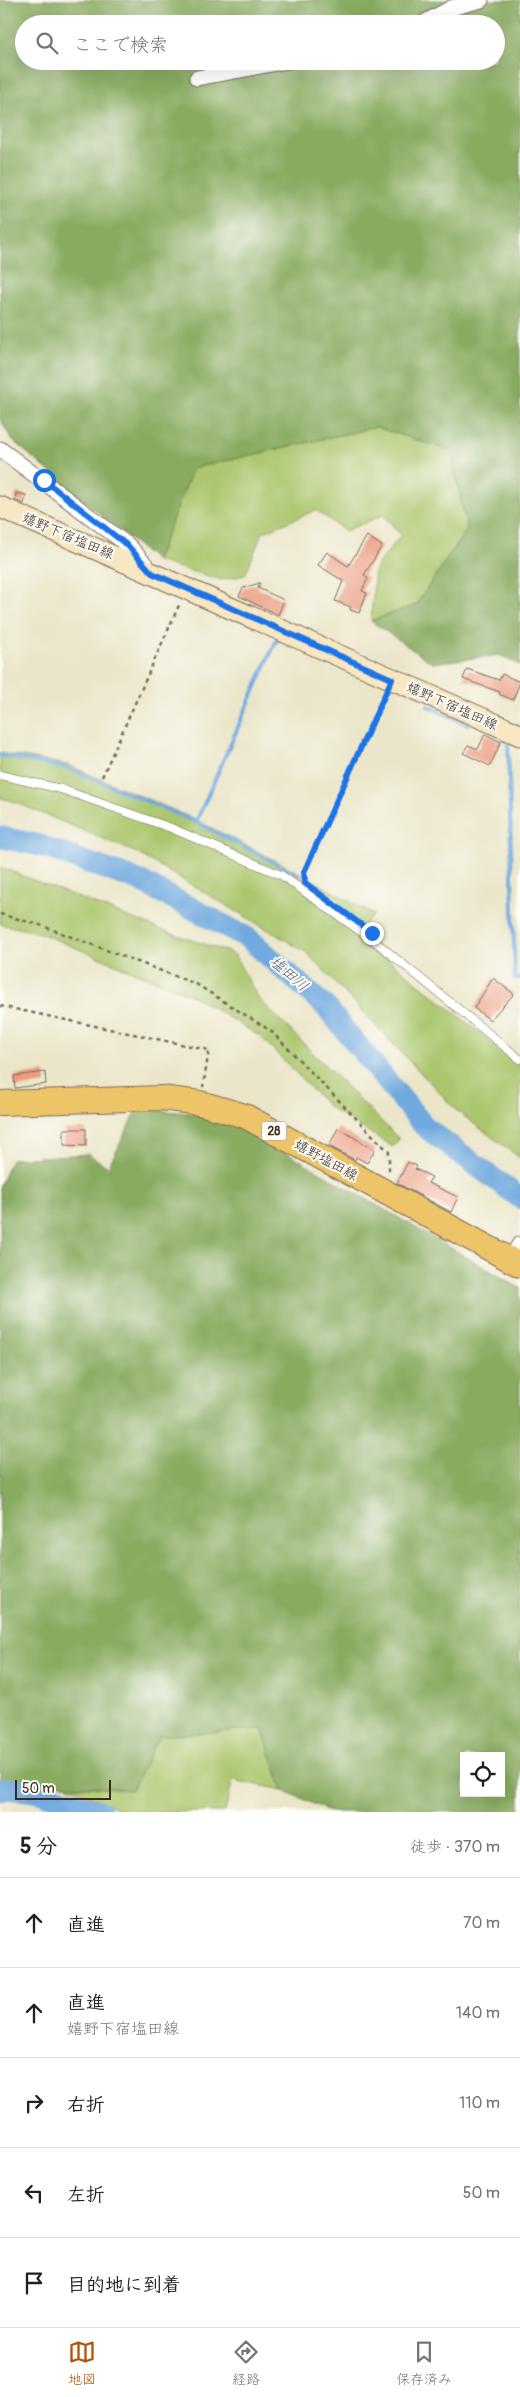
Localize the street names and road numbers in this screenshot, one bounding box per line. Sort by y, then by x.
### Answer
street label: 嬉野下宿塩田線 [20,509,116,563]
street label: 嬉野下宿塩田線 [404,678,500,734]
road number: 28 [262,1122,286,1140]
street label: 嬉野塩田線 [291,1136,361,1184]

